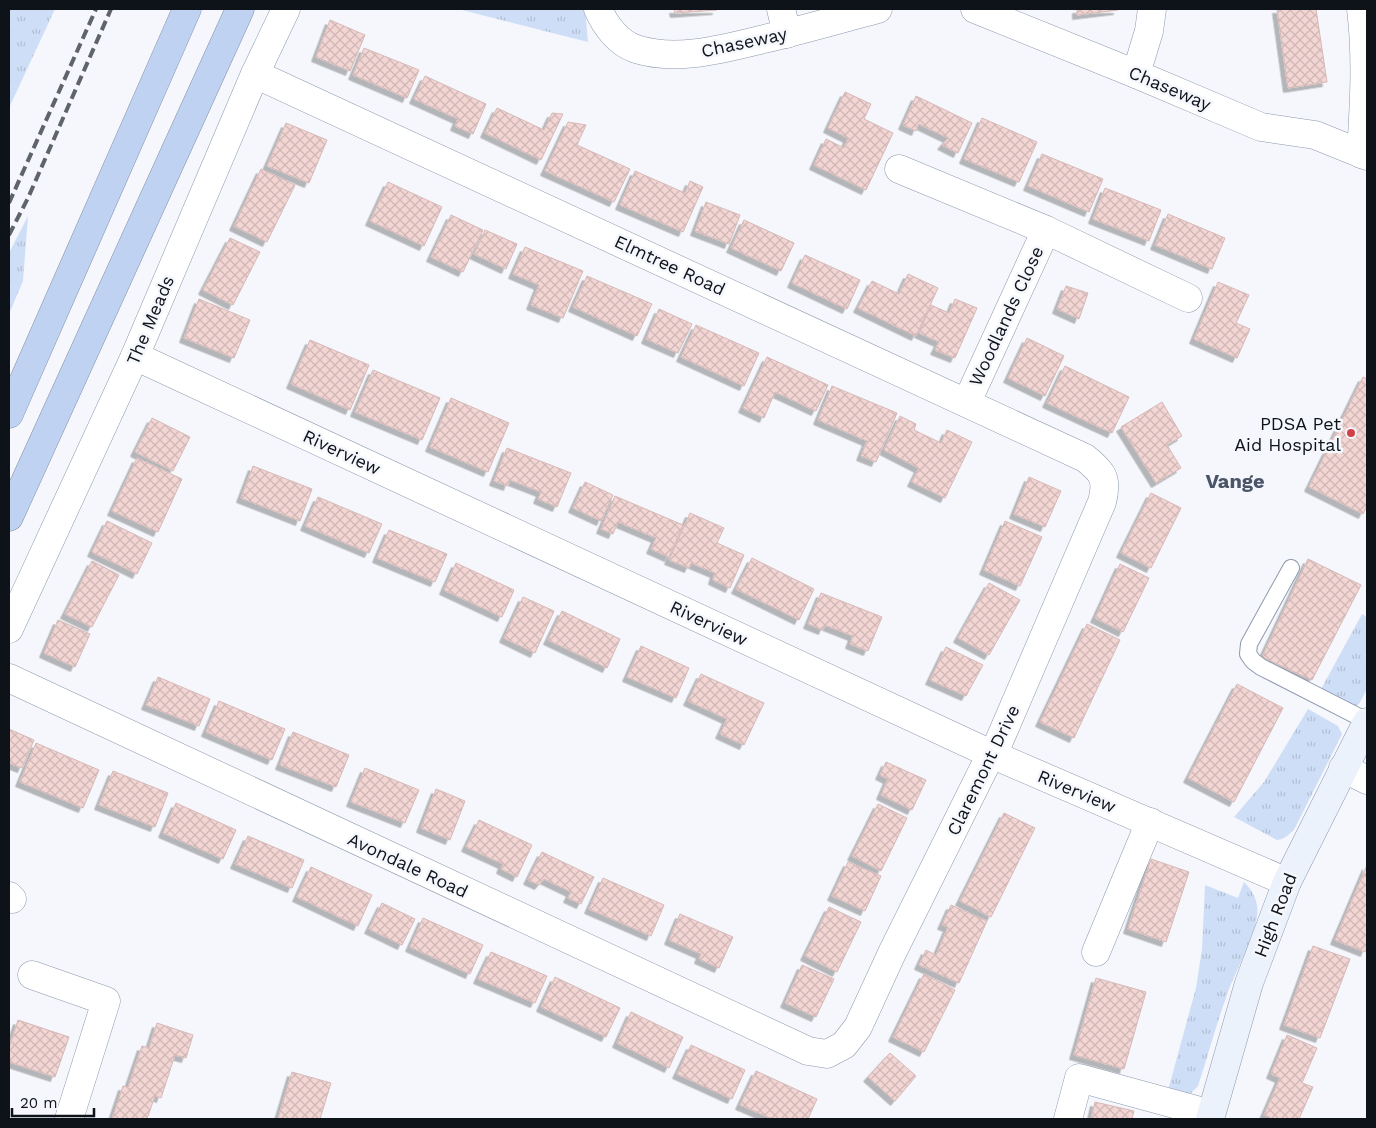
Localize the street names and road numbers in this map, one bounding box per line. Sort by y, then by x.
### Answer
street label: Chaseway [699,23,789,61]
street label: Chaseway [1126,61,1215,115]
street label: Elmtree Road [611,230,729,300]
street label: Woodlands Close [964,243,1048,389]
street label: The Meads [122,272,178,368]
street label: Riverview [300,425,384,479]
street label: Riverview [667,596,751,650]
street label: Claremont Drive [942,701,1024,839]
street label: Riverview [1035,765,1119,817]
street label: Avondale Road [345,828,471,902]
street label: High Road [1249,870,1301,960]

